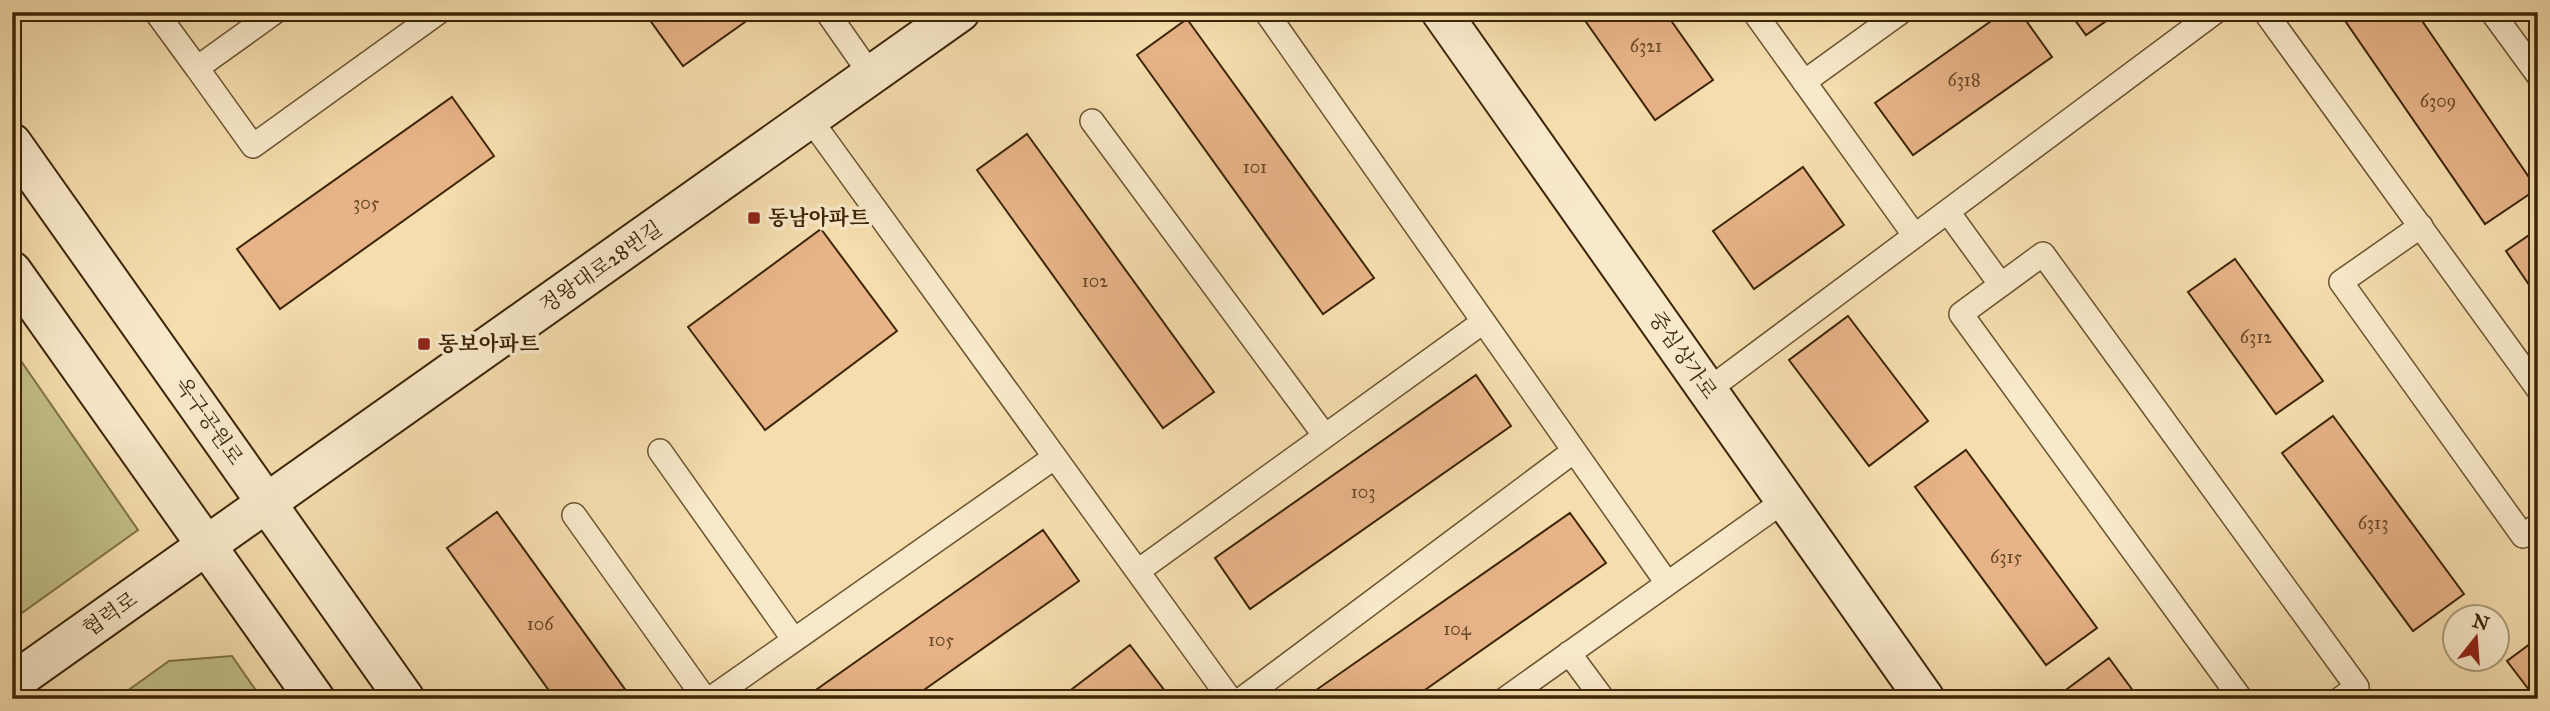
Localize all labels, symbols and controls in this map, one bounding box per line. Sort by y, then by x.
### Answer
house number: 6321 [1630,35,1662,57]
house number: 6318 [1947,69,1981,91]
house number: 6309 [2420,90,2456,112]
house number: 101 [1243,156,1267,178]
house number: 305 [353,192,380,214]
place label: 동남아파트 [768,205,869,231]
marker: 동남아파트 [746,210,762,226]
street label: 정왕대로28번길 [535,215,667,319]
house number: 102 [1082,270,1108,292]
street label: 중심상가로 [1643,306,1723,404]
house number: 6312 [2240,326,2272,348]
place label: 동보아파트 [438,331,539,357]
marker: 동보아파트 [416,336,432,352]
street label: 옥구공원로 [169,372,249,470]
house number: 103 [1351,481,1375,503]
house number: 6313 [2358,512,2388,534]
house number: 6315 [1990,546,2023,568]
street label: 협력로 [78,586,142,642]
north arrow [2442,602,2512,672]
text: N [2470,609,2492,636]
house number: 106 [527,613,554,635]
house number: 104 [1443,618,1472,640]
house number: 105 [928,629,955,651]

